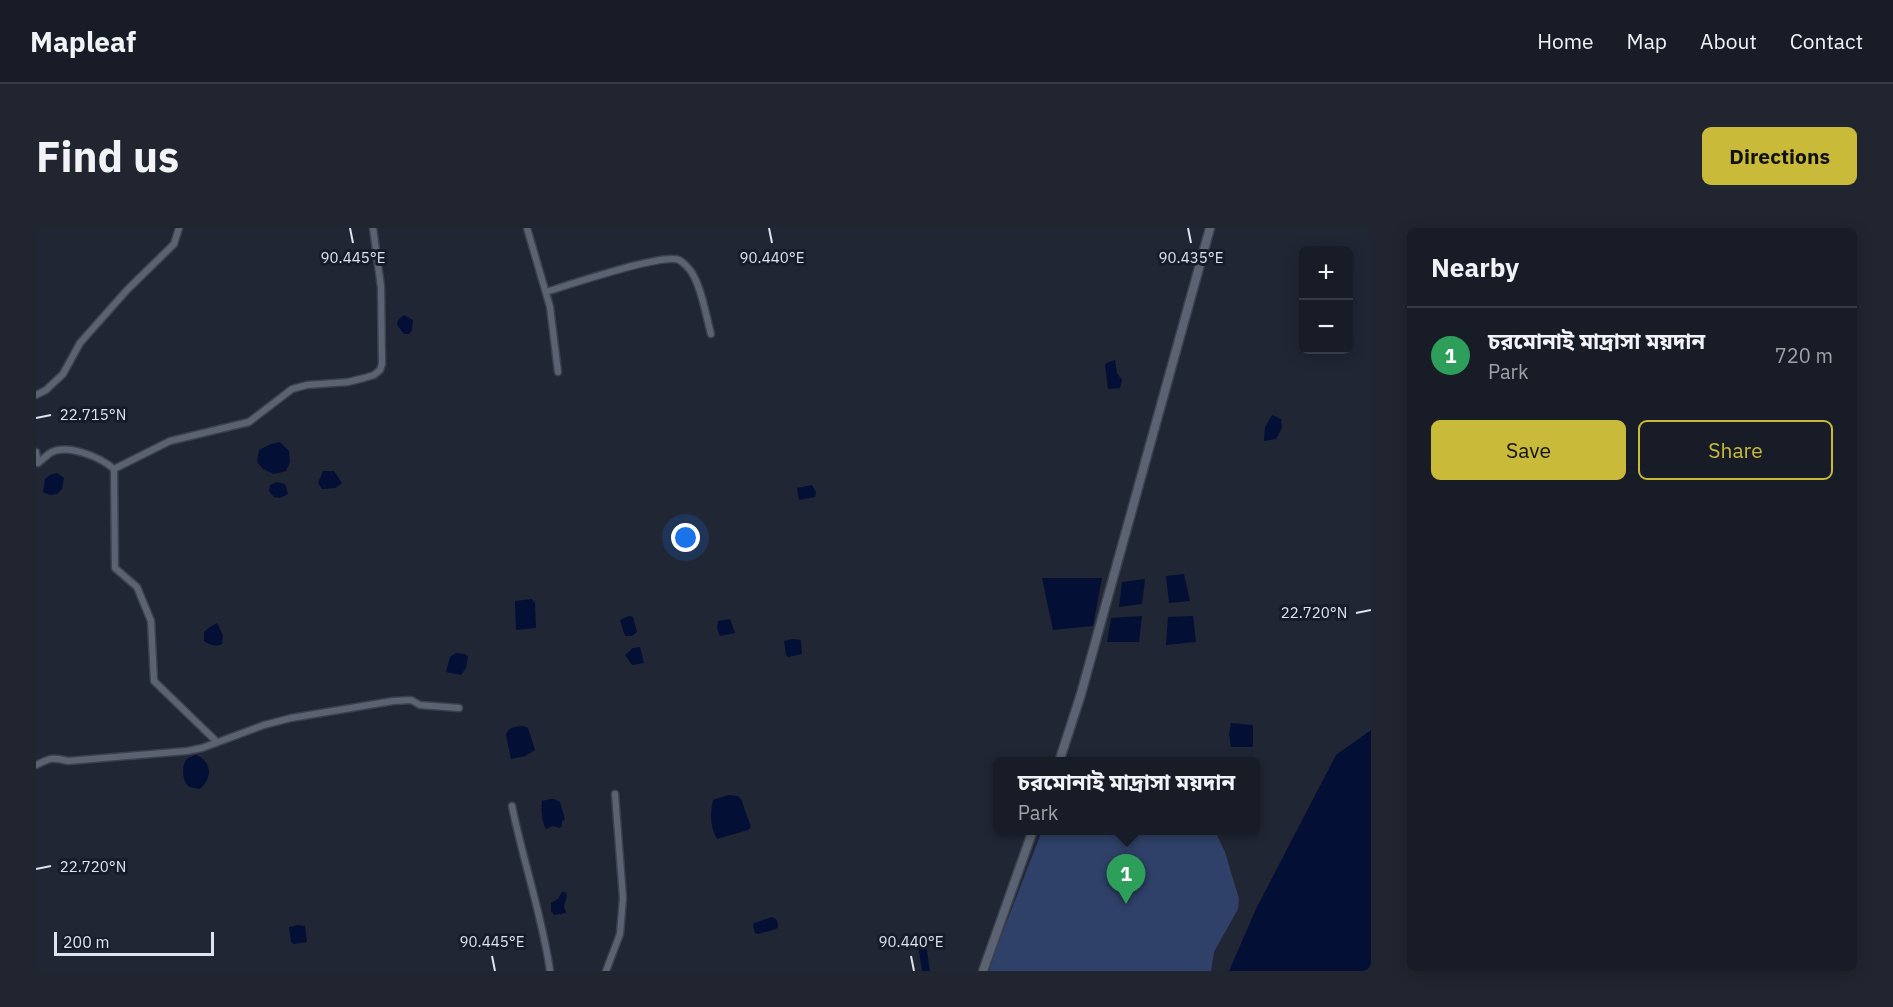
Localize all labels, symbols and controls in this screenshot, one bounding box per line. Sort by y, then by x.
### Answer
text: Mapleaf [30,23,136,60]
text: Home [1537,27,1594,55]
text: Map [1627,27,1667,55]
text: About [1700,27,1757,55]
text: Contact [1790,27,1863,55]
button: Directions [1702,127,1857,185]
text: Find us [36,129,179,184]
map controls [1299,246,1353,354]
button: + [1299,246,1353,300]
text: 90.445°E [321,248,385,267]
text: 90.440°E [740,248,804,267]
text: 90.435°E [1159,248,1223,267]
text: Nearby [1431,250,1519,284]
button: − [1299,300,1353,354]
text: চরমোনাই মাদ্রাসা ময়দান [1488,326,1705,355]
text: 1 [1445,342,1457,369]
text: 720 m [1775,342,1833,369]
text: Park [1488,358,1528,385]
text: 22.715°N [60,405,126,424]
button: Save [1431,420,1626,480]
button: Share [1638,420,1833,480]
your location [671,523,700,552]
text: 22.720°N [1281,603,1347,622]
popup [993,757,1260,835]
text: চরমোনাই মাদ্রাসা ময়দান [1018,767,1235,796]
text: Park [1018,799,1058,826]
pin: 1 [1106,854,1146,904]
text: 22.720°N [60,857,126,876]
scale bar [54,929,214,956]
text: 200 m [63,932,110,952]
text: 90.445°E [460,932,524,951]
text: 90.440°E [879,932,943,951]

